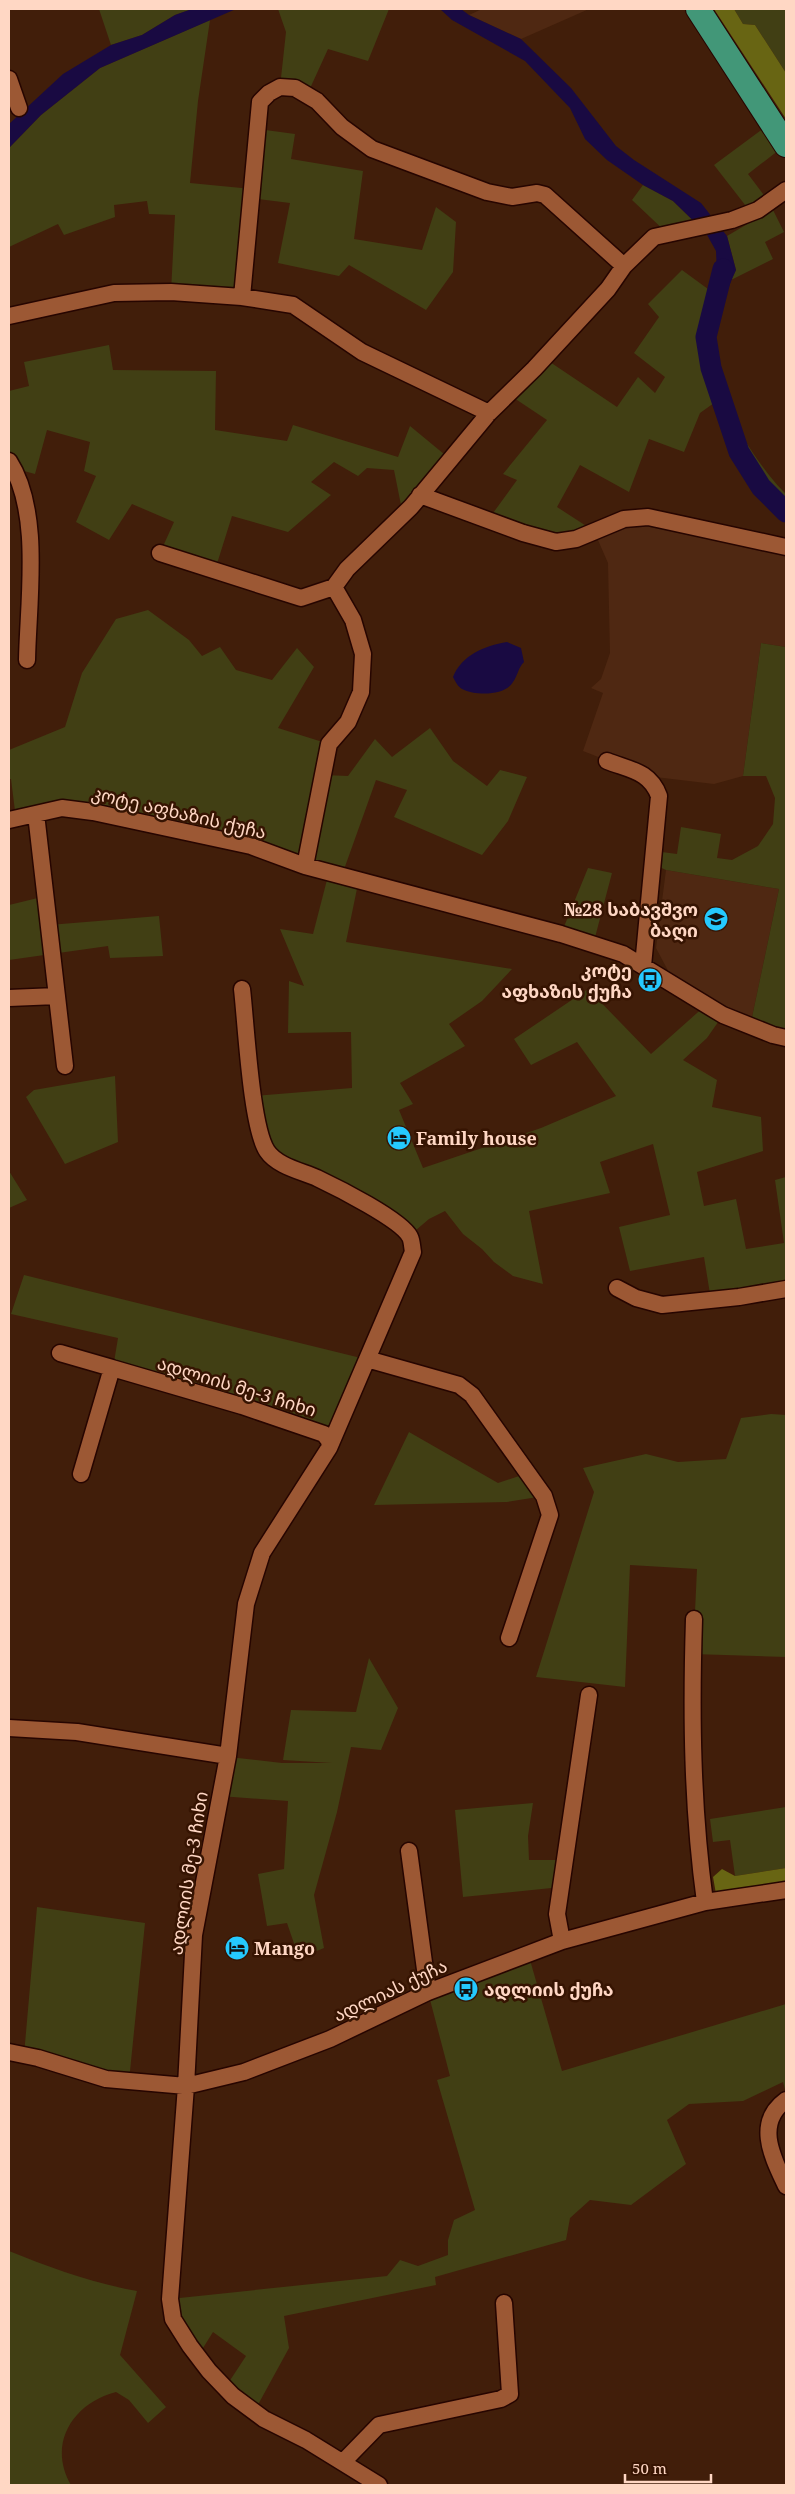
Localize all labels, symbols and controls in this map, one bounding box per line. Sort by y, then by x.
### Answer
street label: კოტე აფხაზის ქუჩა [89,780,269,844]
place label: №28 საბავშვო ბაღი [564,897,698,942]
school or university icon: №28 საბავშვო ბაღი [703,906,729,932]
place label: კოტე აფხაზის ქუჩა [501,958,632,1003]
bus stop icon: კოტე აფხაზის ქუჩა [637,967,663,993]
hotel icon: Family house [386,1125,412,1151]
place label: Family house [416,1126,537,1150]
street label: ადლიის მე-3 ჩიხი [154,1350,320,1422]
street label: ადლიის მე-3 ჩიხი [163,1789,213,1957]
hotel icon: Mango [224,1935,250,1961]
place label: Mango [254,1936,315,1960]
street label: ადლიას ქუჩა [329,1953,451,2027]
bus stop icon: ადლიის ქუჩა [453,1976,479,2002]
place label: ადლიის ქუჩა [484,1977,614,2001]
scale bar [625,2452,711,2484]
text: 50 m [632,2458,667,2478]

